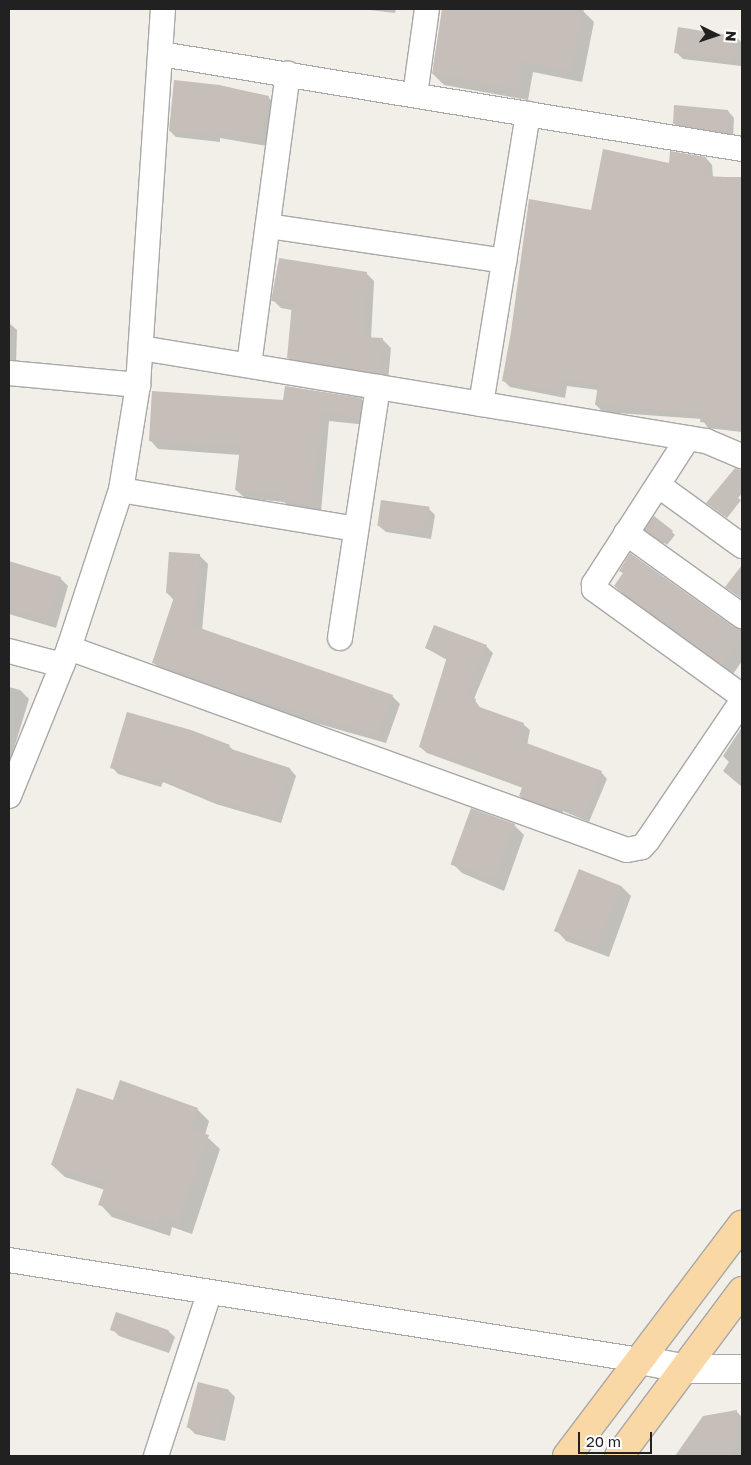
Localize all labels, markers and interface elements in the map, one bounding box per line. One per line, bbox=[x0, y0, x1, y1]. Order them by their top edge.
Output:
north arrow bbox=[691, 10, 741, 60]
text: N bbox=[723, 30, 740, 42]
scale bar bbox=[581, 1422, 655, 1454]
text: 20 m bbox=[586, 1432, 621, 1450]

